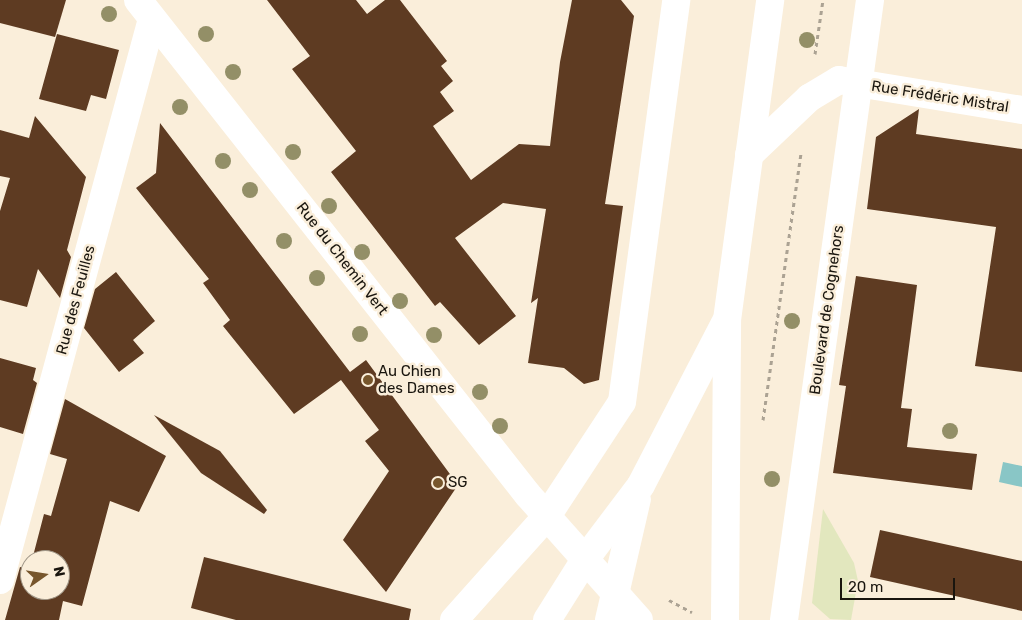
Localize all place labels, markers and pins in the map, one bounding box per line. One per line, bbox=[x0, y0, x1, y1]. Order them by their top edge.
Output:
place label: Au Chien des Dames bbox=[378, 362, 455, 397]
marker: Au Chien des Dames bbox=[362, 374, 374, 386]
place label: SG bbox=[448, 474, 468, 492]
marker: SG bbox=[432, 477, 444, 489]

